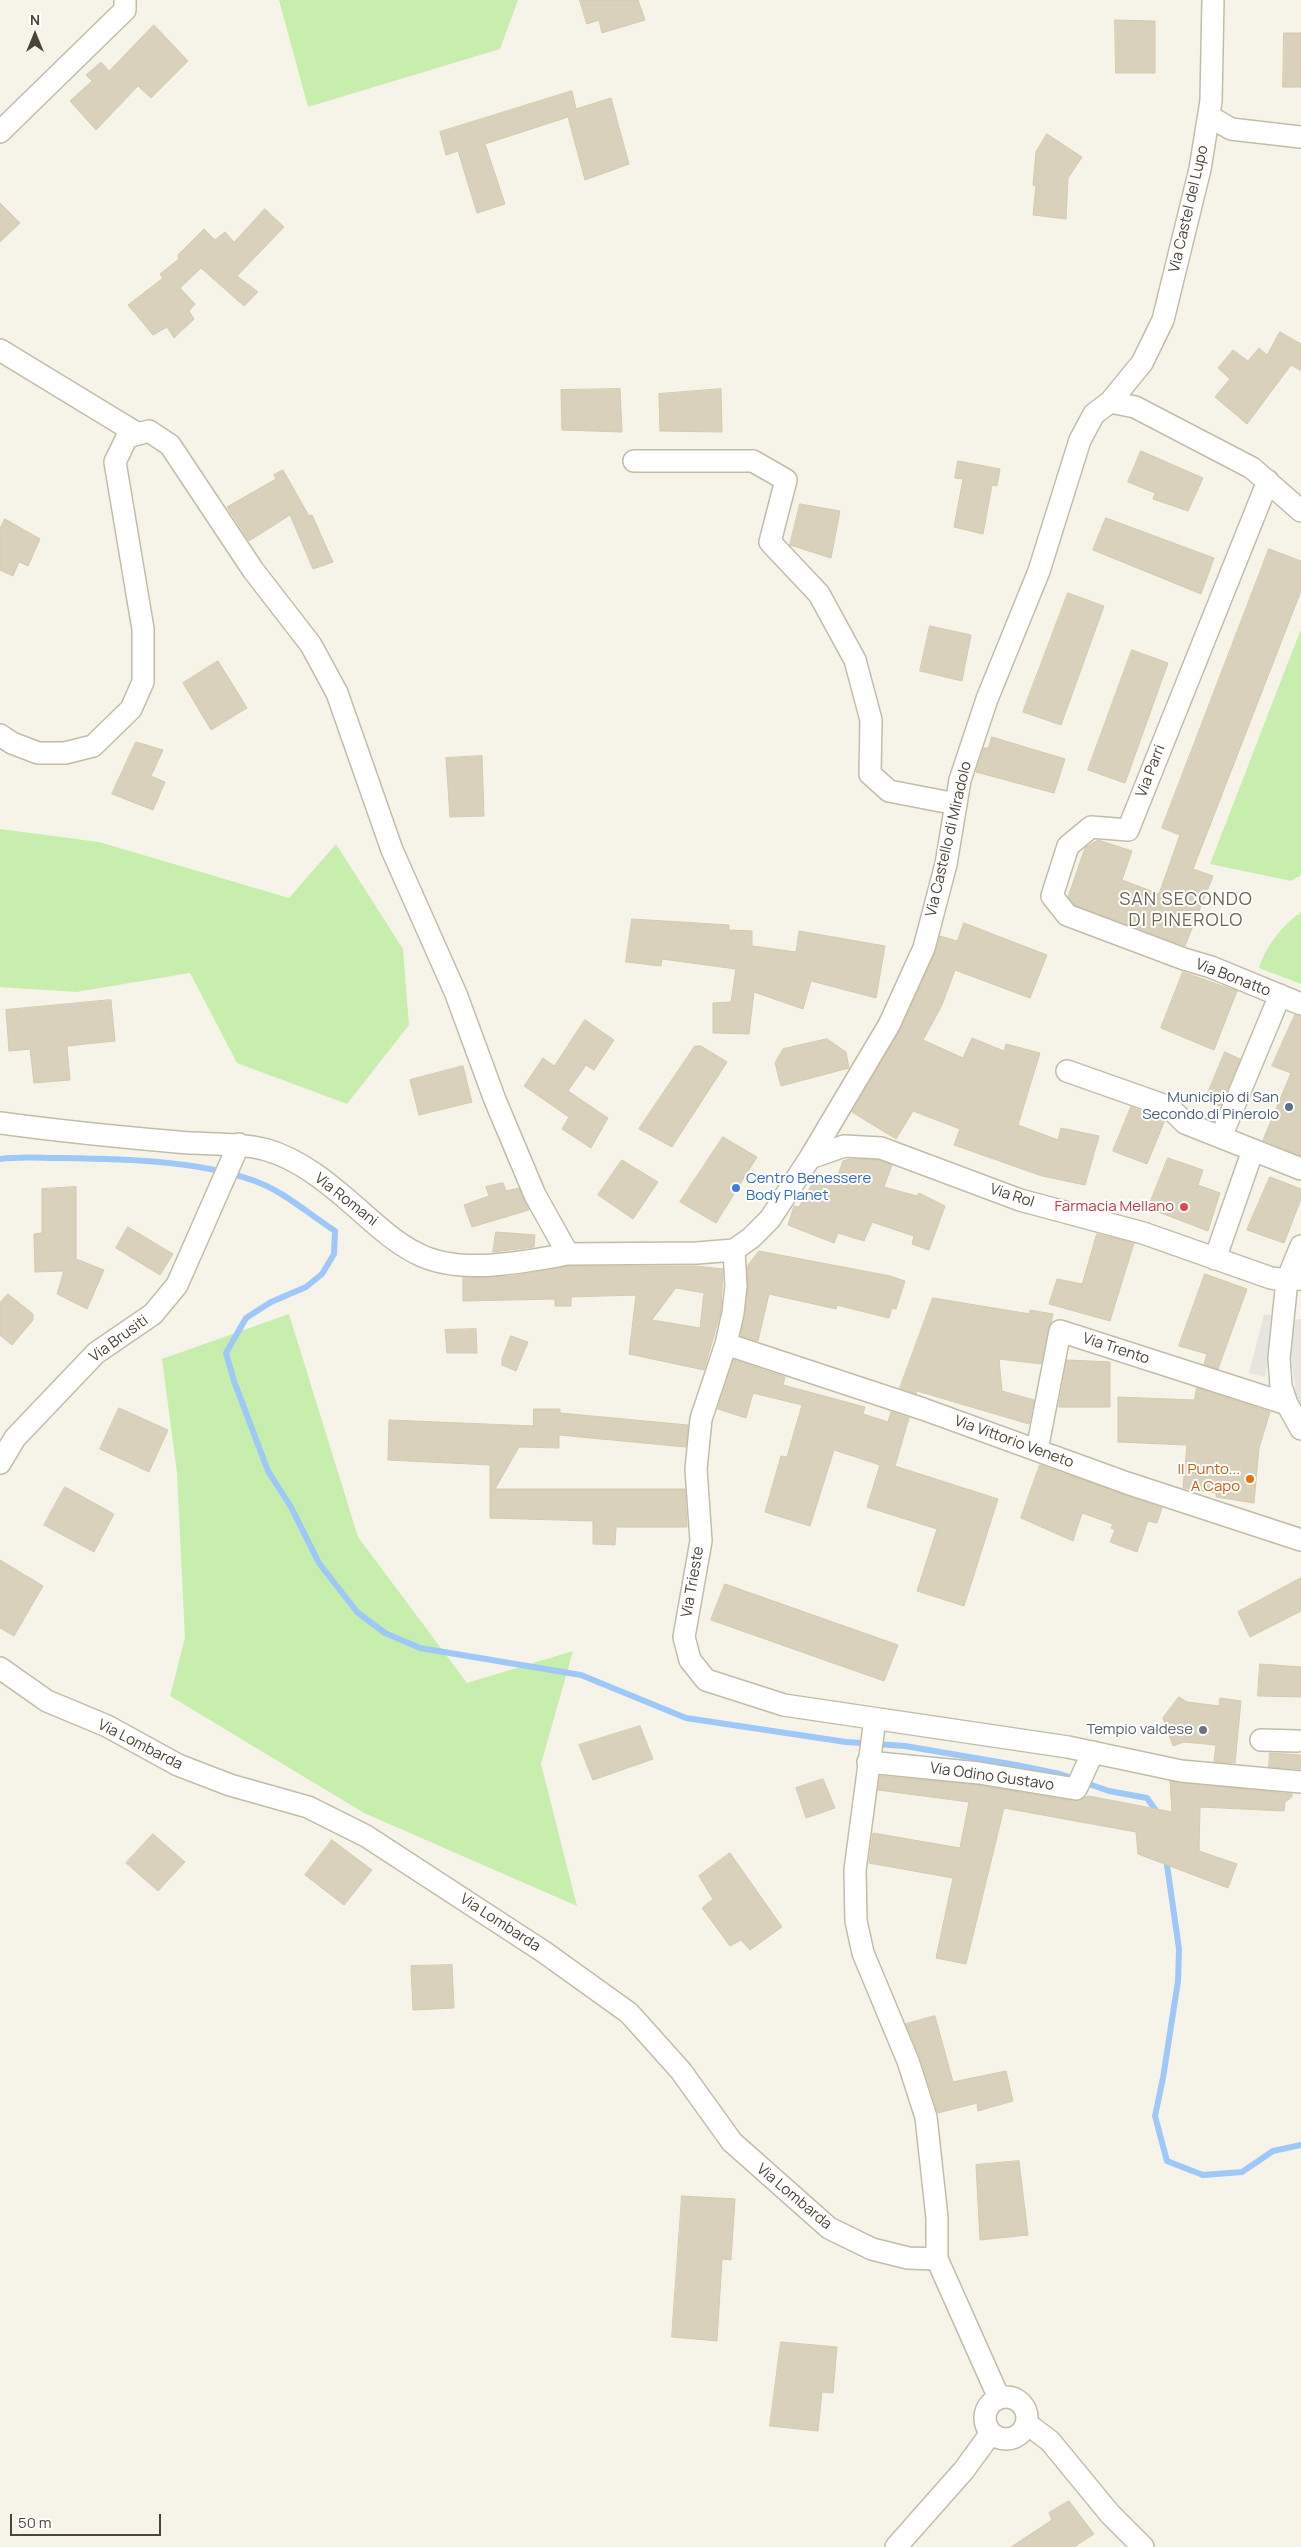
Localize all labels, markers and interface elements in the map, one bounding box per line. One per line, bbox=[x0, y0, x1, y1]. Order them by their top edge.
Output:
north arrow bbox=[10, 10, 60, 60]
text: N bbox=[30, 10, 40, 29]
street label: Via Castel del Lupo bbox=[1166, 144, 1212, 274]
street label: Via Parri bbox=[1133, 742, 1169, 800]
street label: Via Castello di Miradolo bbox=[922, 760, 976, 918]
district label: SAN SECONDO DI PINEROLO bbox=[1118, 889, 1254, 932]
street label: Via Bonatto bbox=[1193, 955, 1273, 1001]
place label: Municipio di San Secondo di Pinerolo bbox=[1142, 1089, 1279, 1124]
marker: Municipio di San Secondo di Pinerolo bbox=[1283, 1101, 1295, 1113]
street label: Via Romani bbox=[311, 1170, 381, 1230]
place label: Centro Benessere Body Planet bbox=[746, 1170, 871, 1205]
street label: Via Rol bbox=[988, 1180, 1036, 1212]
marker: Centro Benessere Body Planet bbox=[730, 1182, 742, 1194]
place label: Farmacia Mellano bbox=[1055, 1198, 1174, 1216]
marker: Farmacia Mellano bbox=[1178, 1201, 1190, 1213]
street label: Via Brusiti bbox=[86, 1312, 152, 1366]
street label: Via Trento bbox=[1080, 1330, 1152, 1368]
street label: Via Vittorio Veneto bbox=[952, 1412, 1076, 1472]
place label: Il Punto... A Capo bbox=[1177, 1461, 1240, 1496]
marker: Il Punto... A Capo bbox=[1244, 1473, 1256, 1485]
street label: Via Trieste bbox=[678, 1545, 708, 1619]
street label: Via Lombarda bbox=[95, 1716, 185, 1774]
place label: Tempio valdese bbox=[1086, 1721, 1193, 1739]
marker: Tempio valdese bbox=[1197, 1724, 1209, 1736]
street label: Via Odino Gustavo bbox=[929, 1759, 1055, 1795]
street label: Via Lombarda bbox=[456, 1890, 544, 1956]
street label: Via Lombarda bbox=[753, 2160, 835, 2234]
scale bar bbox=[12, 2504, 164, 2536]
text: 50 m bbox=[18, 2512, 52, 2533]

